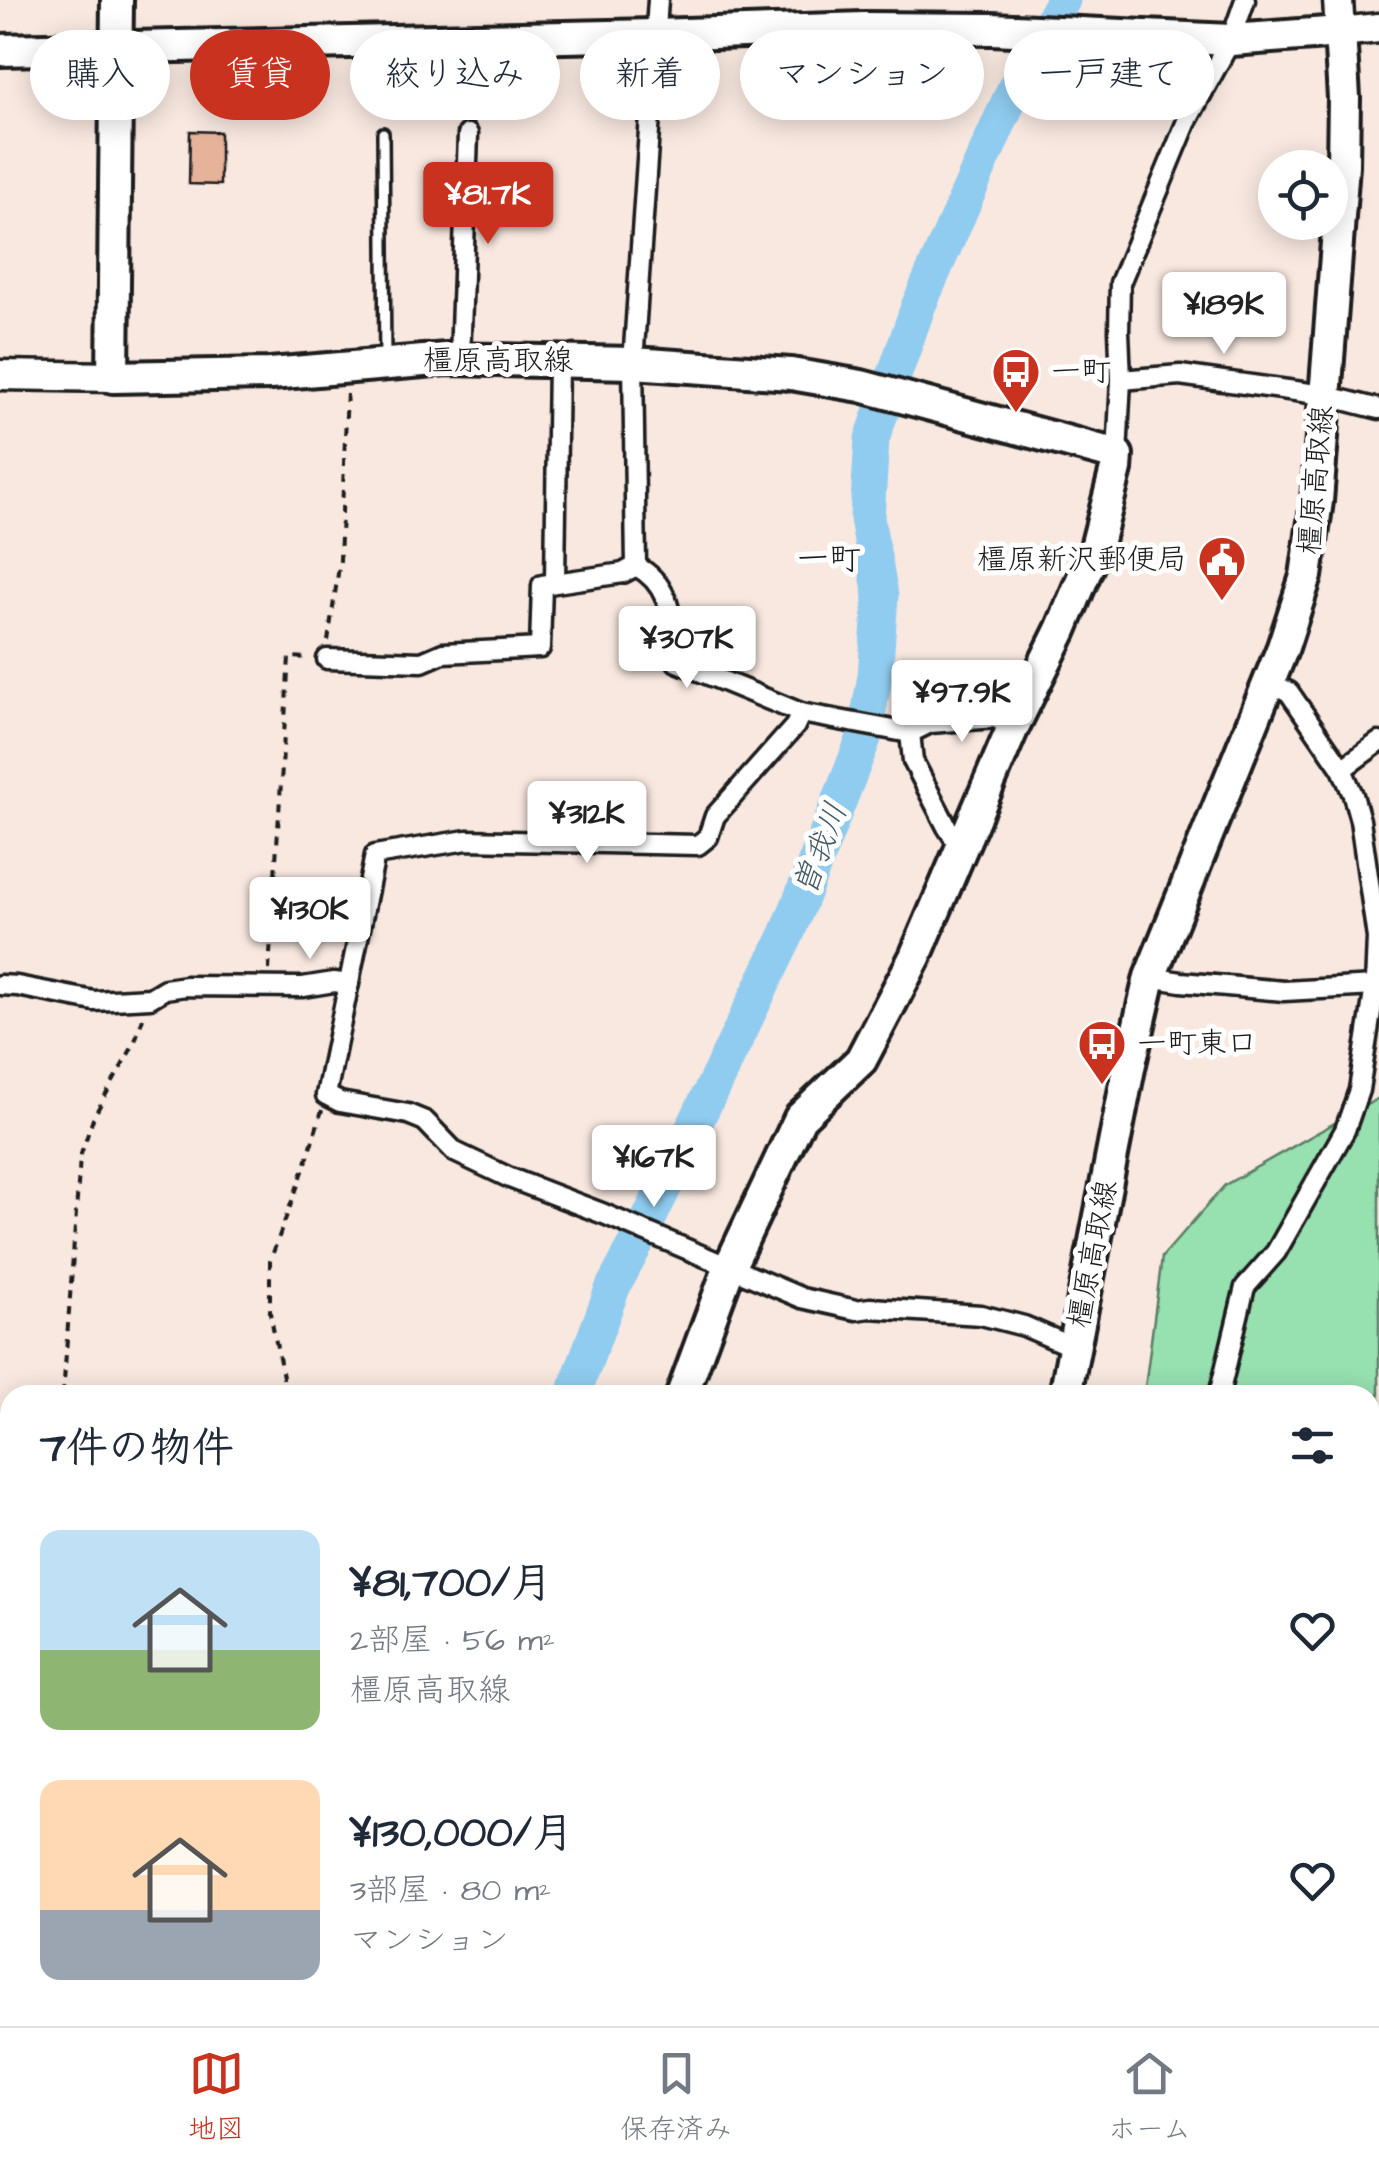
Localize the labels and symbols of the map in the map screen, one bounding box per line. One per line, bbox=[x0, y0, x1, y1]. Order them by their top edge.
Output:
pin: ¥81.7K bbox=[407, 162, 569, 247]
pin: ¥189K bbox=[1154, 272, 1294, 357]
street label: 橿原高取線 bbox=[423, 340, 573, 382]
bus stop icon: 一町 bbox=[990, 346, 1042, 414]
place label: 一町 bbox=[1051, 351, 1111, 393]
street label: 橿原高取線 bbox=[1289, 403, 1343, 557]
public building icon: 橿原新沢郵便局 bbox=[1196, 534, 1248, 602]
district label: 一町 bbox=[797, 537, 861, 582]
place label: 橿原新沢郵便局 bbox=[977, 539, 1187, 581]
pin: ¥307K bbox=[617, 606, 757, 691]
pin: ¥97.9K bbox=[881, 660, 1043, 745]
pin: ¥312K bbox=[517, 781, 657, 866]
water label: 曽我川 bbox=[783, 796, 859, 902]
pin: ¥130K bbox=[240, 877, 380, 962]
bus stop icon: 一町東口 bbox=[1076, 1018, 1128, 1086]
place label: 一町東口 bbox=[1137, 1023, 1257, 1065]
pin: ¥167K bbox=[584, 1125, 724, 1210]
street label: 橿原高取線 bbox=[1058, 1176, 1128, 1332]

